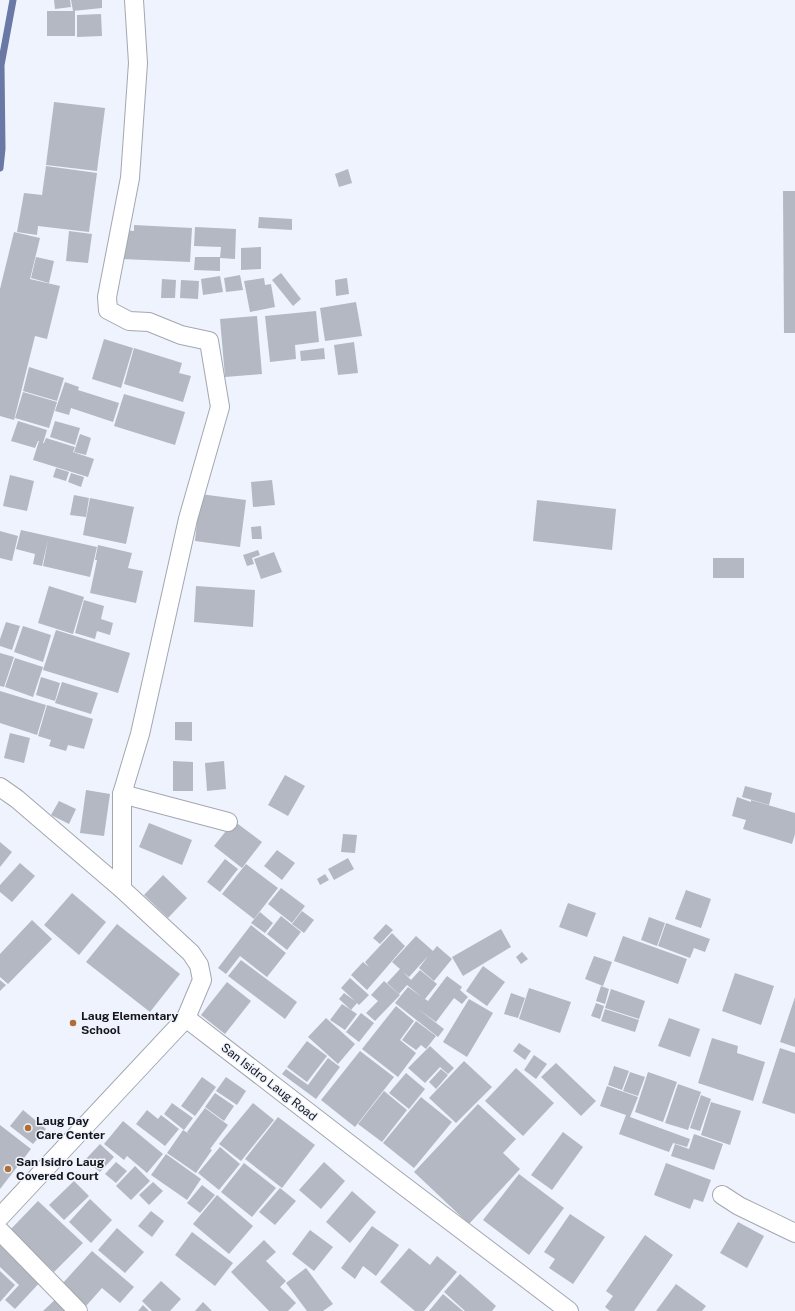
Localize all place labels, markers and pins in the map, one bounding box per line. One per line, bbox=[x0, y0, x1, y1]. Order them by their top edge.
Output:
place label: Laug Elementary School bbox=[81, 1009, 178, 1037]
marker: Laug Elementary School bbox=[68, 1018, 78, 1028]
place label: Laug Day Care Center bbox=[36, 1114, 105, 1142]
marker: Laug Day Care Center bbox=[23, 1123, 33, 1133]
place label: San Isidro Laug Covered Court bbox=[16, 1155, 105, 1183]
marker: San Isidro Laug Covered Court bbox=[3, 1164, 13, 1174]

